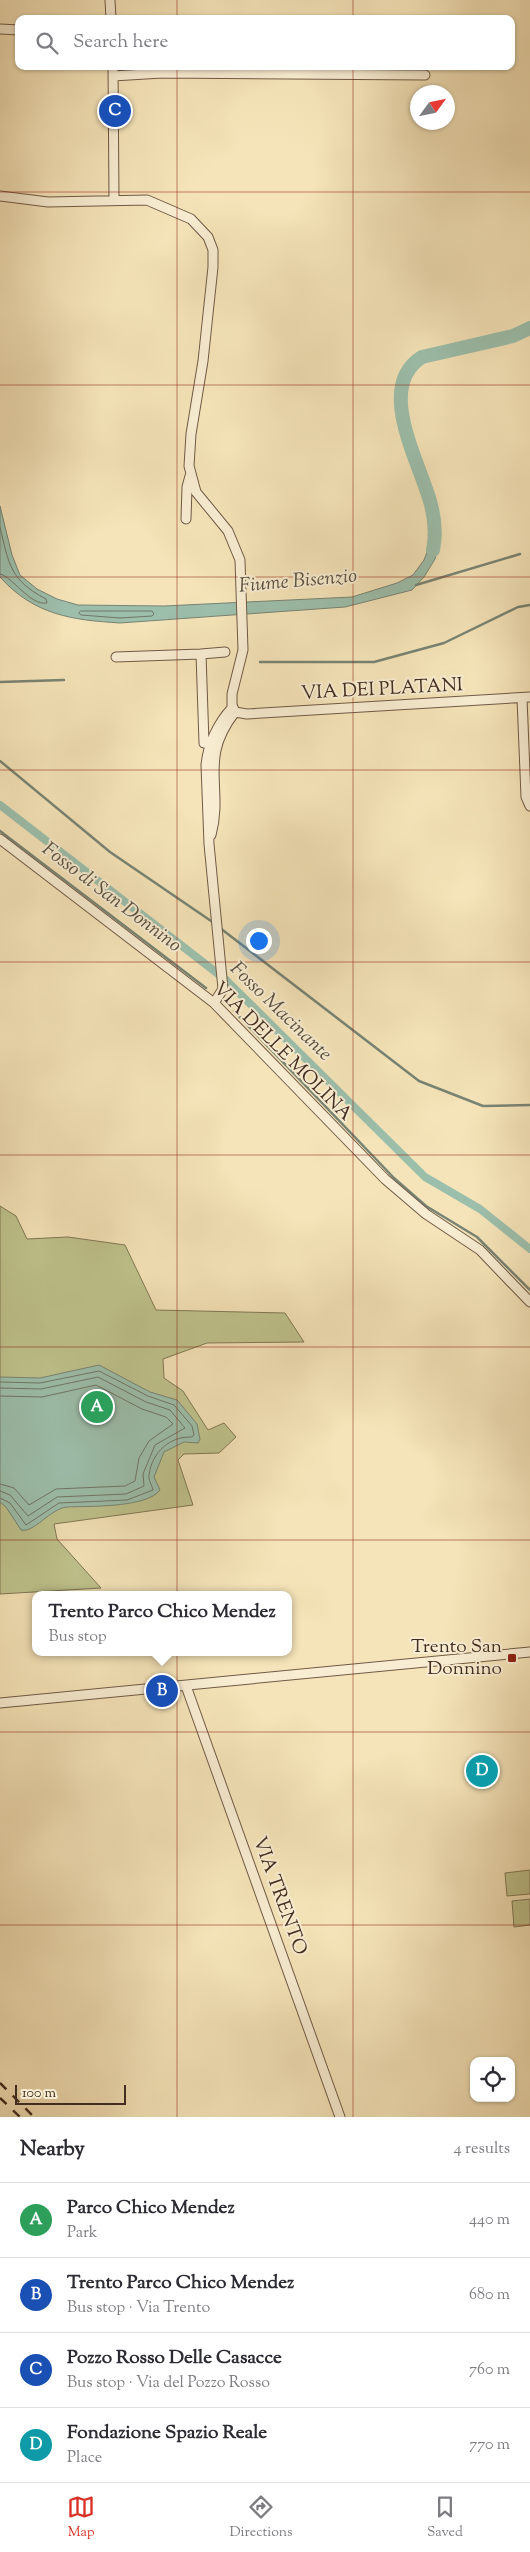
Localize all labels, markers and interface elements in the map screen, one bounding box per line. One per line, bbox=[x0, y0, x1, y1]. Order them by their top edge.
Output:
search box bbox=[15, 15, 515, 70]
icon: search bbox=[33, 29, 61, 57]
text: Search here bbox=[73, 29, 168, 56]
north arrow bbox=[410, 85, 455, 130]
pin: C bbox=[99, 92, 131, 130]
water label: Fiume Bisenzio bbox=[238, 562, 358, 602]
street label: VIA DEI PLATANI bbox=[300, 672, 464, 708]
water label: Fosso di San Donnino bbox=[35, 836, 187, 960]
your location bbox=[246, 928, 272, 954]
water label: Fosso Macinante bbox=[222, 955, 338, 1069]
street label: VIA DELLE MOLINA bbox=[206, 976, 358, 1128]
pin: A bbox=[81, 1388, 113, 1426]
popup bbox=[32, 1591, 292, 1656]
text: Trento Parco Chico Mendez bbox=[48, 1599, 276, 1626]
text: Bus stop bbox=[48, 1626, 107, 1649]
place label: Trento San Donnino bbox=[411, 1634, 502, 1683]
marker: Trento San Donnino bbox=[506, 1652, 518, 1664]
pin: B bbox=[146, 1672, 178, 1710]
pin: D bbox=[466, 1752, 498, 1790]
street label: VIA TRENTO bbox=[245, 1833, 313, 1959]
map controls bbox=[470, 2057, 515, 2102]
button: locate bbox=[470, 2057, 515, 2102]
scale bar bbox=[15, 2082, 126, 2105]
text: 100 m bbox=[22, 2084, 56, 2104]
text: Nearby bbox=[20, 2135, 85, 2165]
text: 4 results bbox=[454, 2138, 510, 2161]
text: Parco Chico Mendez bbox=[67, 2195, 235, 2222]
text: A bbox=[30, 2209, 43, 2232]
text: 440 m bbox=[469, 2209, 510, 2232]
text: Park bbox=[67, 2222, 98, 2245]
text: Trento Parco Chico Mendez bbox=[67, 2270, 294, 2297]
text: B bbox=[31, 2284, 41, 2307]
text: 680 m bbox=[469, 2284, 510, 2307]
text: Bus stop · Via Trento bbox=[67, 2297, 210, 2320]
text: Pozzo Rosso Delle Casacce bbox=[67, 2345, 282, 2372]
text: C bbox=[30, 2359, 42, 2382]
text: 760 m bbox=[469, 2359, 510, 2382]
text: Bus stop · Via del Pozzo Rosso bbox=[67, 2372, 270, 2395]
text: Fondazione Spazio Reale bbox=[67, 2420, 267, 2447]
text: D bbox=[30, 2434, 42, 2457]
text: 770 m bbox=[469, 2434, 510, 2457]
text: Place bbox=[67, 2447, 102, 2470]
tab: Map bbox=[67, 2493, 95, 2543]
tab: Directions bbox=[229, 2493, 293, 2543]
tab: Saved bbox=[427, 2493, 463, 2543]

